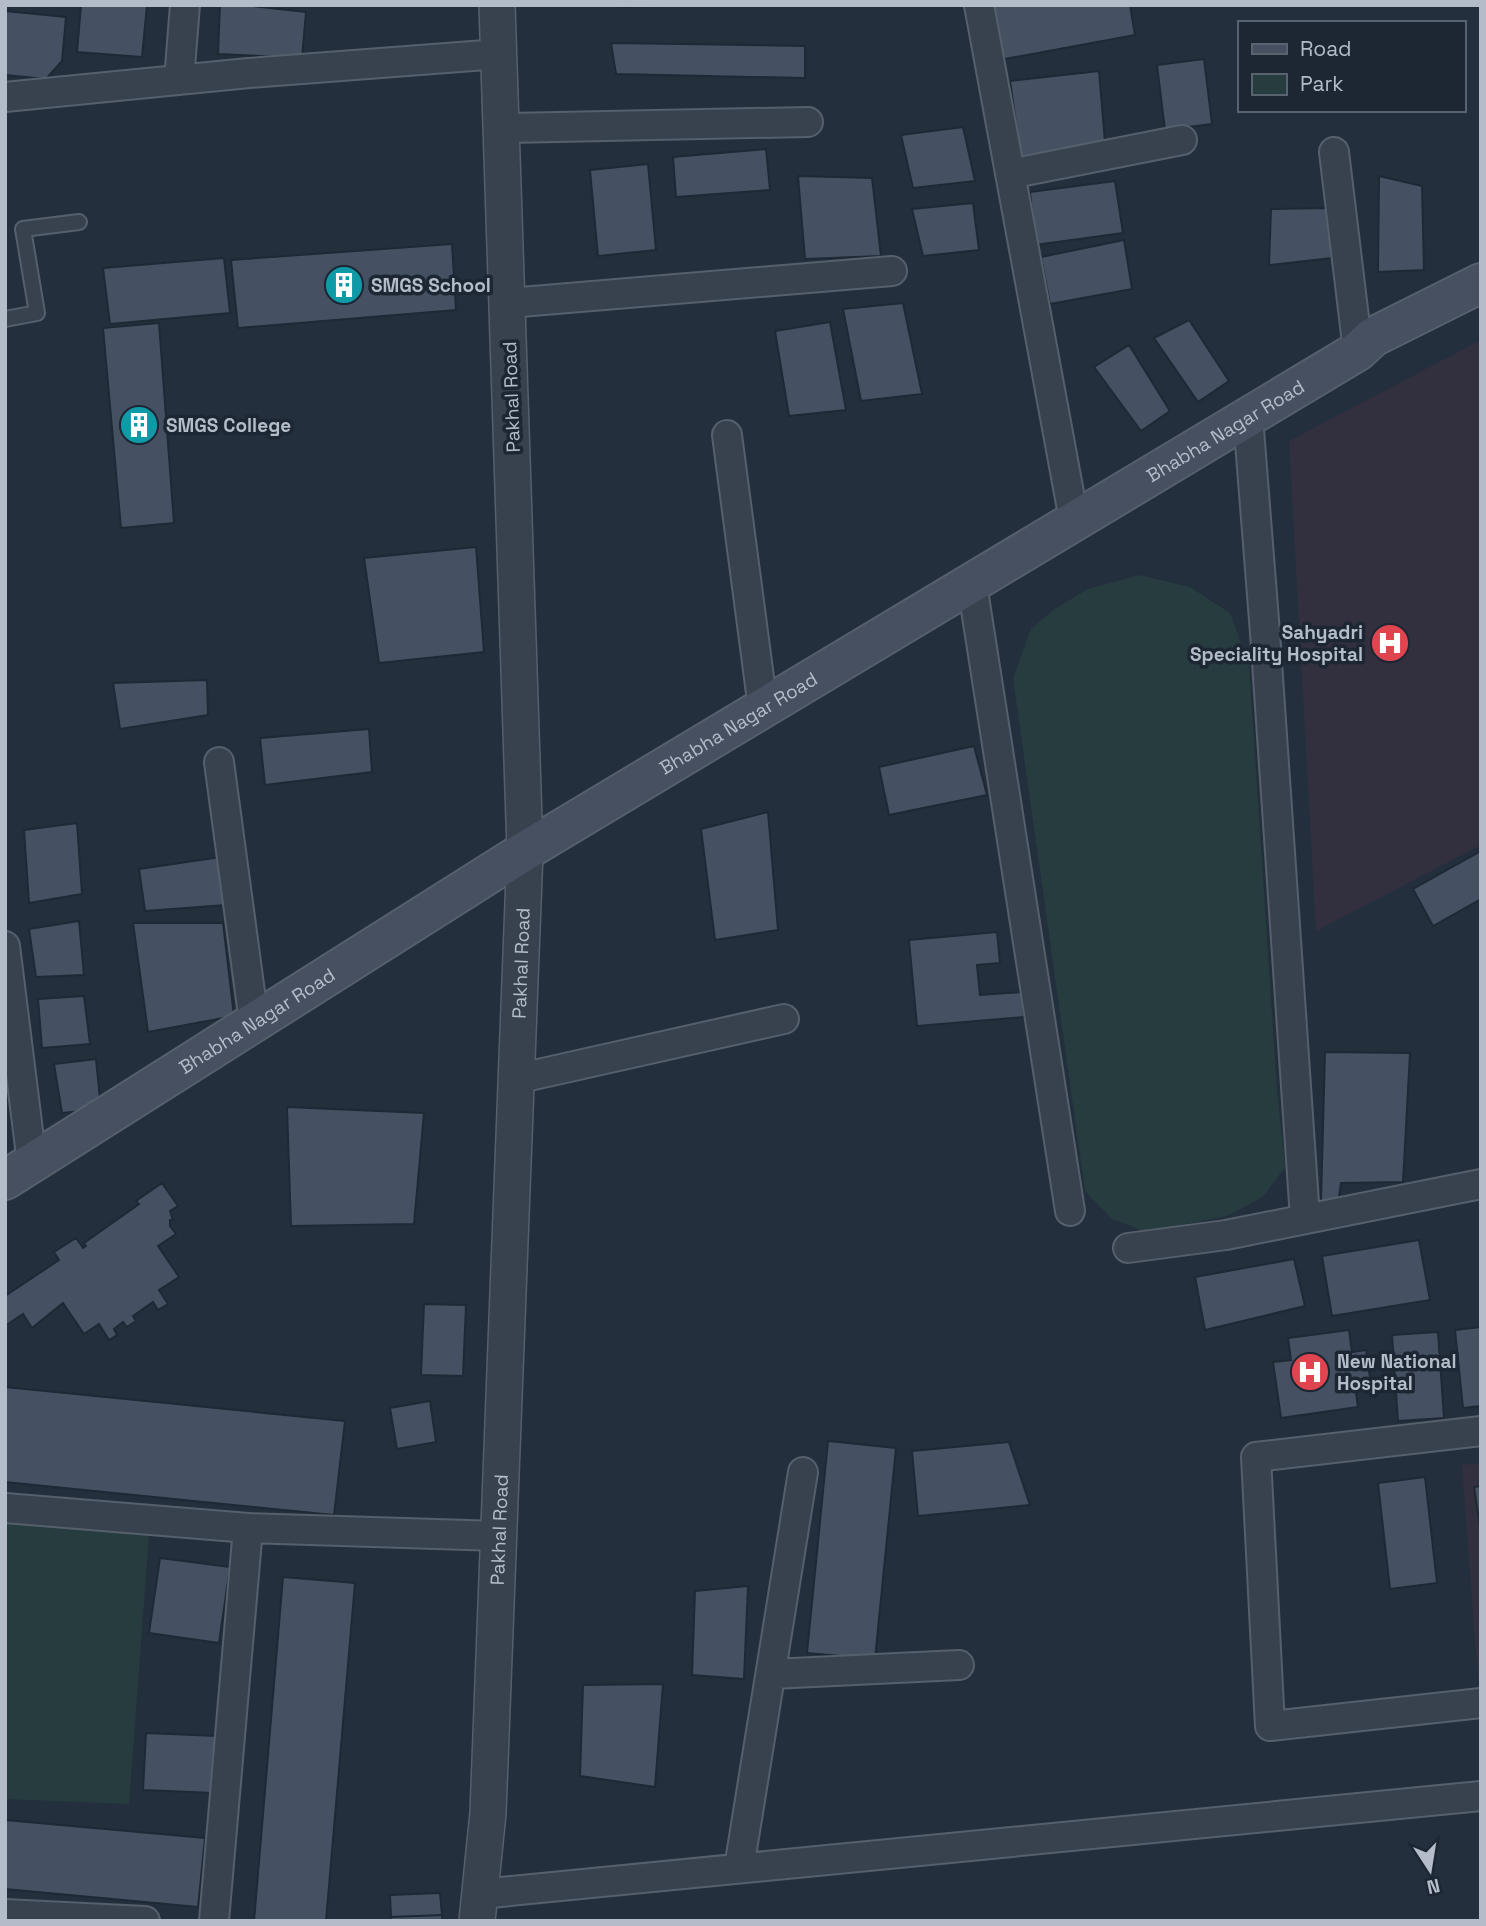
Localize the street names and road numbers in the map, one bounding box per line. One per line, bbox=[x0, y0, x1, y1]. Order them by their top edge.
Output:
street label: Pakhal Road bbox=[497, 341, 526, 453]
street label: Bhabha Nagar Road bbox=[1142, 374, 1309, 488]
street label: Bhabha Nagar Road bbox=[655, 666, 822, 781]
street label: Pakhal Road bbox=[507, 907, 536, 1019]
street label: Bhabha Nagar Road bbox=[174, 962, 340, 1080]
street label: Pakhal Road bbox=[485, 1474, 514, 1586]

